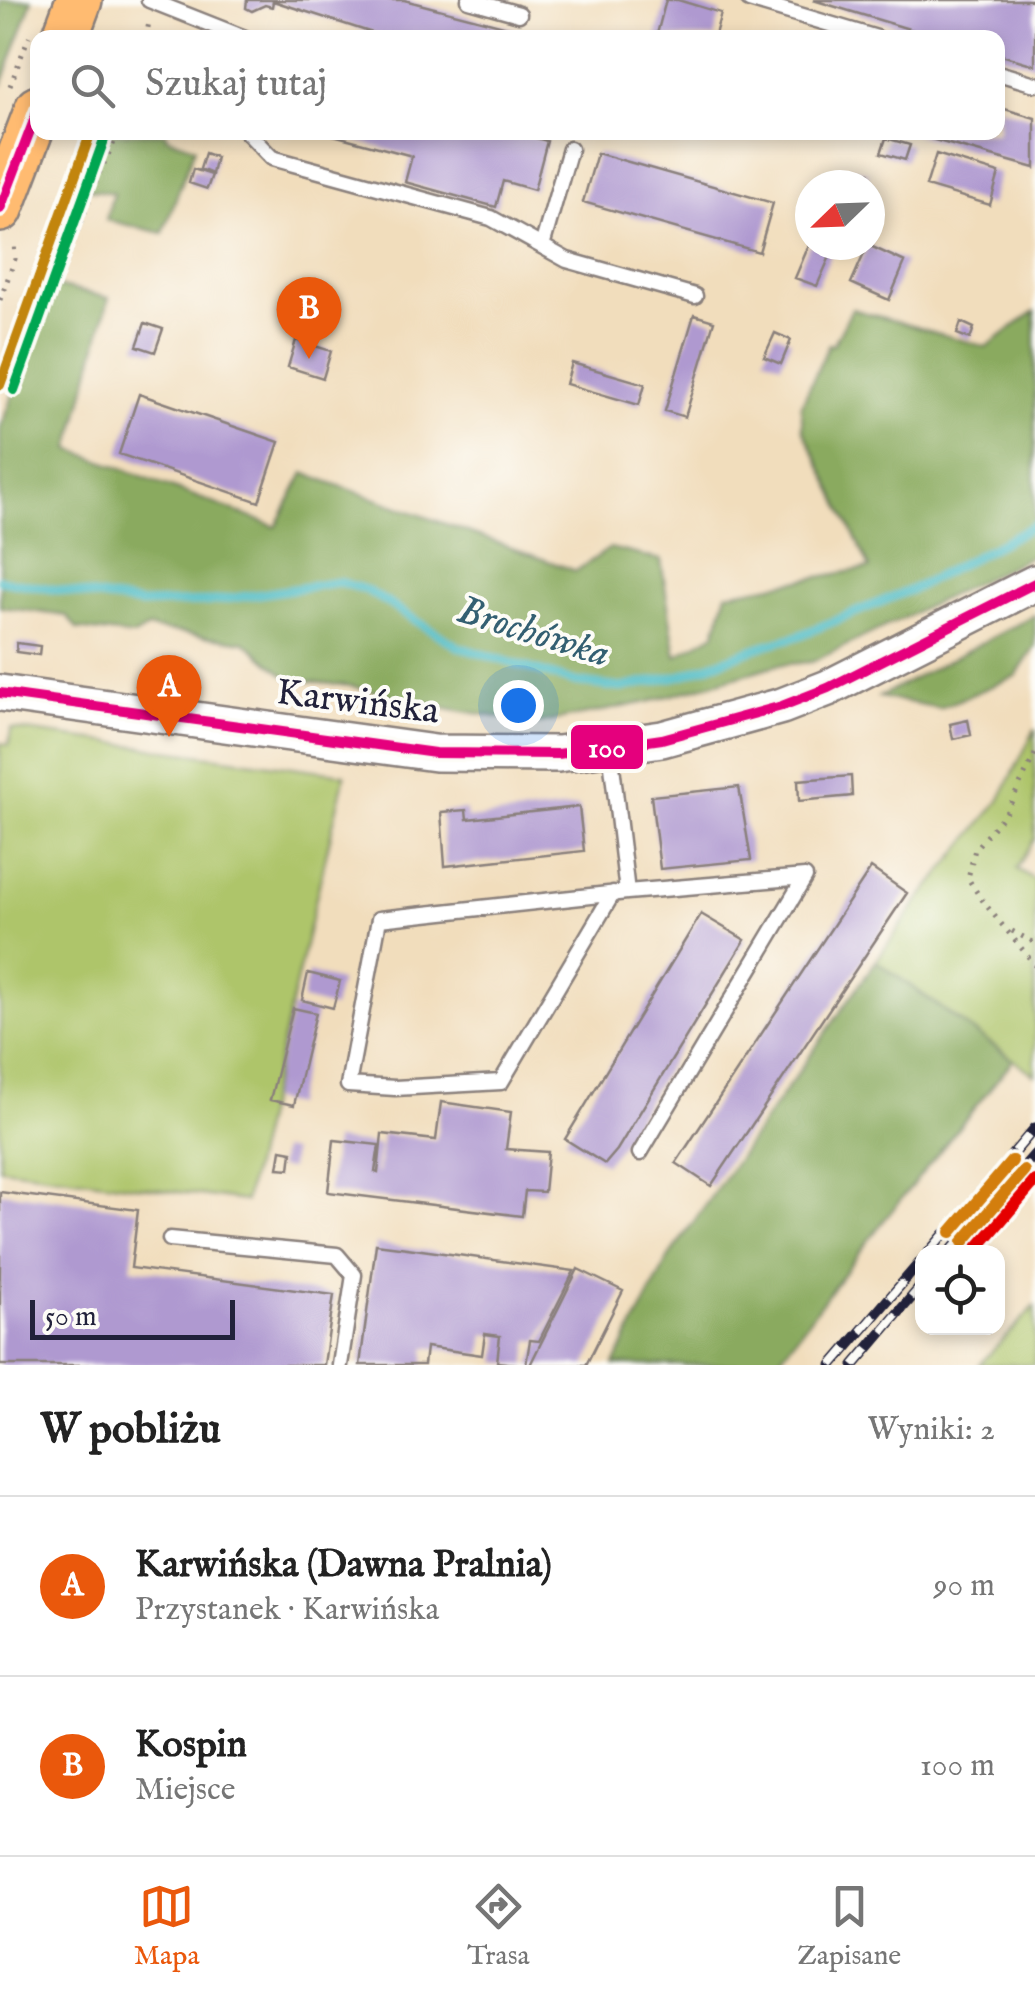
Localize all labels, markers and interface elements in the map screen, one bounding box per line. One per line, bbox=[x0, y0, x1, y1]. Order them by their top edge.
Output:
search box bbox=[30, 30, 1005, 140]
icon: search bbox=[65, 58, 120, 113]
text: Szukaj tutaj bbox=[145, 61, 327, 109]
north arrow bbox=[795, 170, 885, 260]
pin: B bbox=[276, 276, 342, 359]
water label: Brochówka bbox=[450, 586, 615, 681]
pin: A bbox=[136, 654, 202, 737]
street label: Karwińska bbox=[274, 669, 442, 737]
your location bbox=[493, 680, 544, 731]
line badge: 100 bbox=[569, 723, 645, 771]
text: 100 bbox=[588, 732, 626, 767]
map controls bbox=[915, 1245, 1005, 1335]
button: locate bbox=[915, 1245, 1005, 1335]
scale bar bbox=[30, 1295, 235, 1340]
text: 50 m bbox=[45, 1300, 97, 1335]
text: W pobliżu bbox=[40, 1404, 221, 1457]
text: Wyniki: 2 bbox=[867, 1410, 995, 1451]
text: Karwińska (Dawna Pralnia) bbox=[135, 1542, 552, 1590]
text: A bbox=[62, 1566, 83, 1607]
text: 90 m bbox=[934, 1566, 995, 1607]
text: Przystanek · Karwińska bbox=[135, 1590, 439, 1631]
text: Kospin bbox=[135, 1722, 247, 1770]
text: B bbox=[62, 1746, 83, 1787]
text: 100 m bbox=[920, 1746, 995, 1787]
text: Miejsce bbox=[135, 1770, 235, 1811]
tab: Mapa bbox=[134, 1879, 200, 1974]
tab: Trasa bbox=[467, 1879, 530, 1974]
tab: Zapisane bbox=[797, 1879, 901, 1974]

